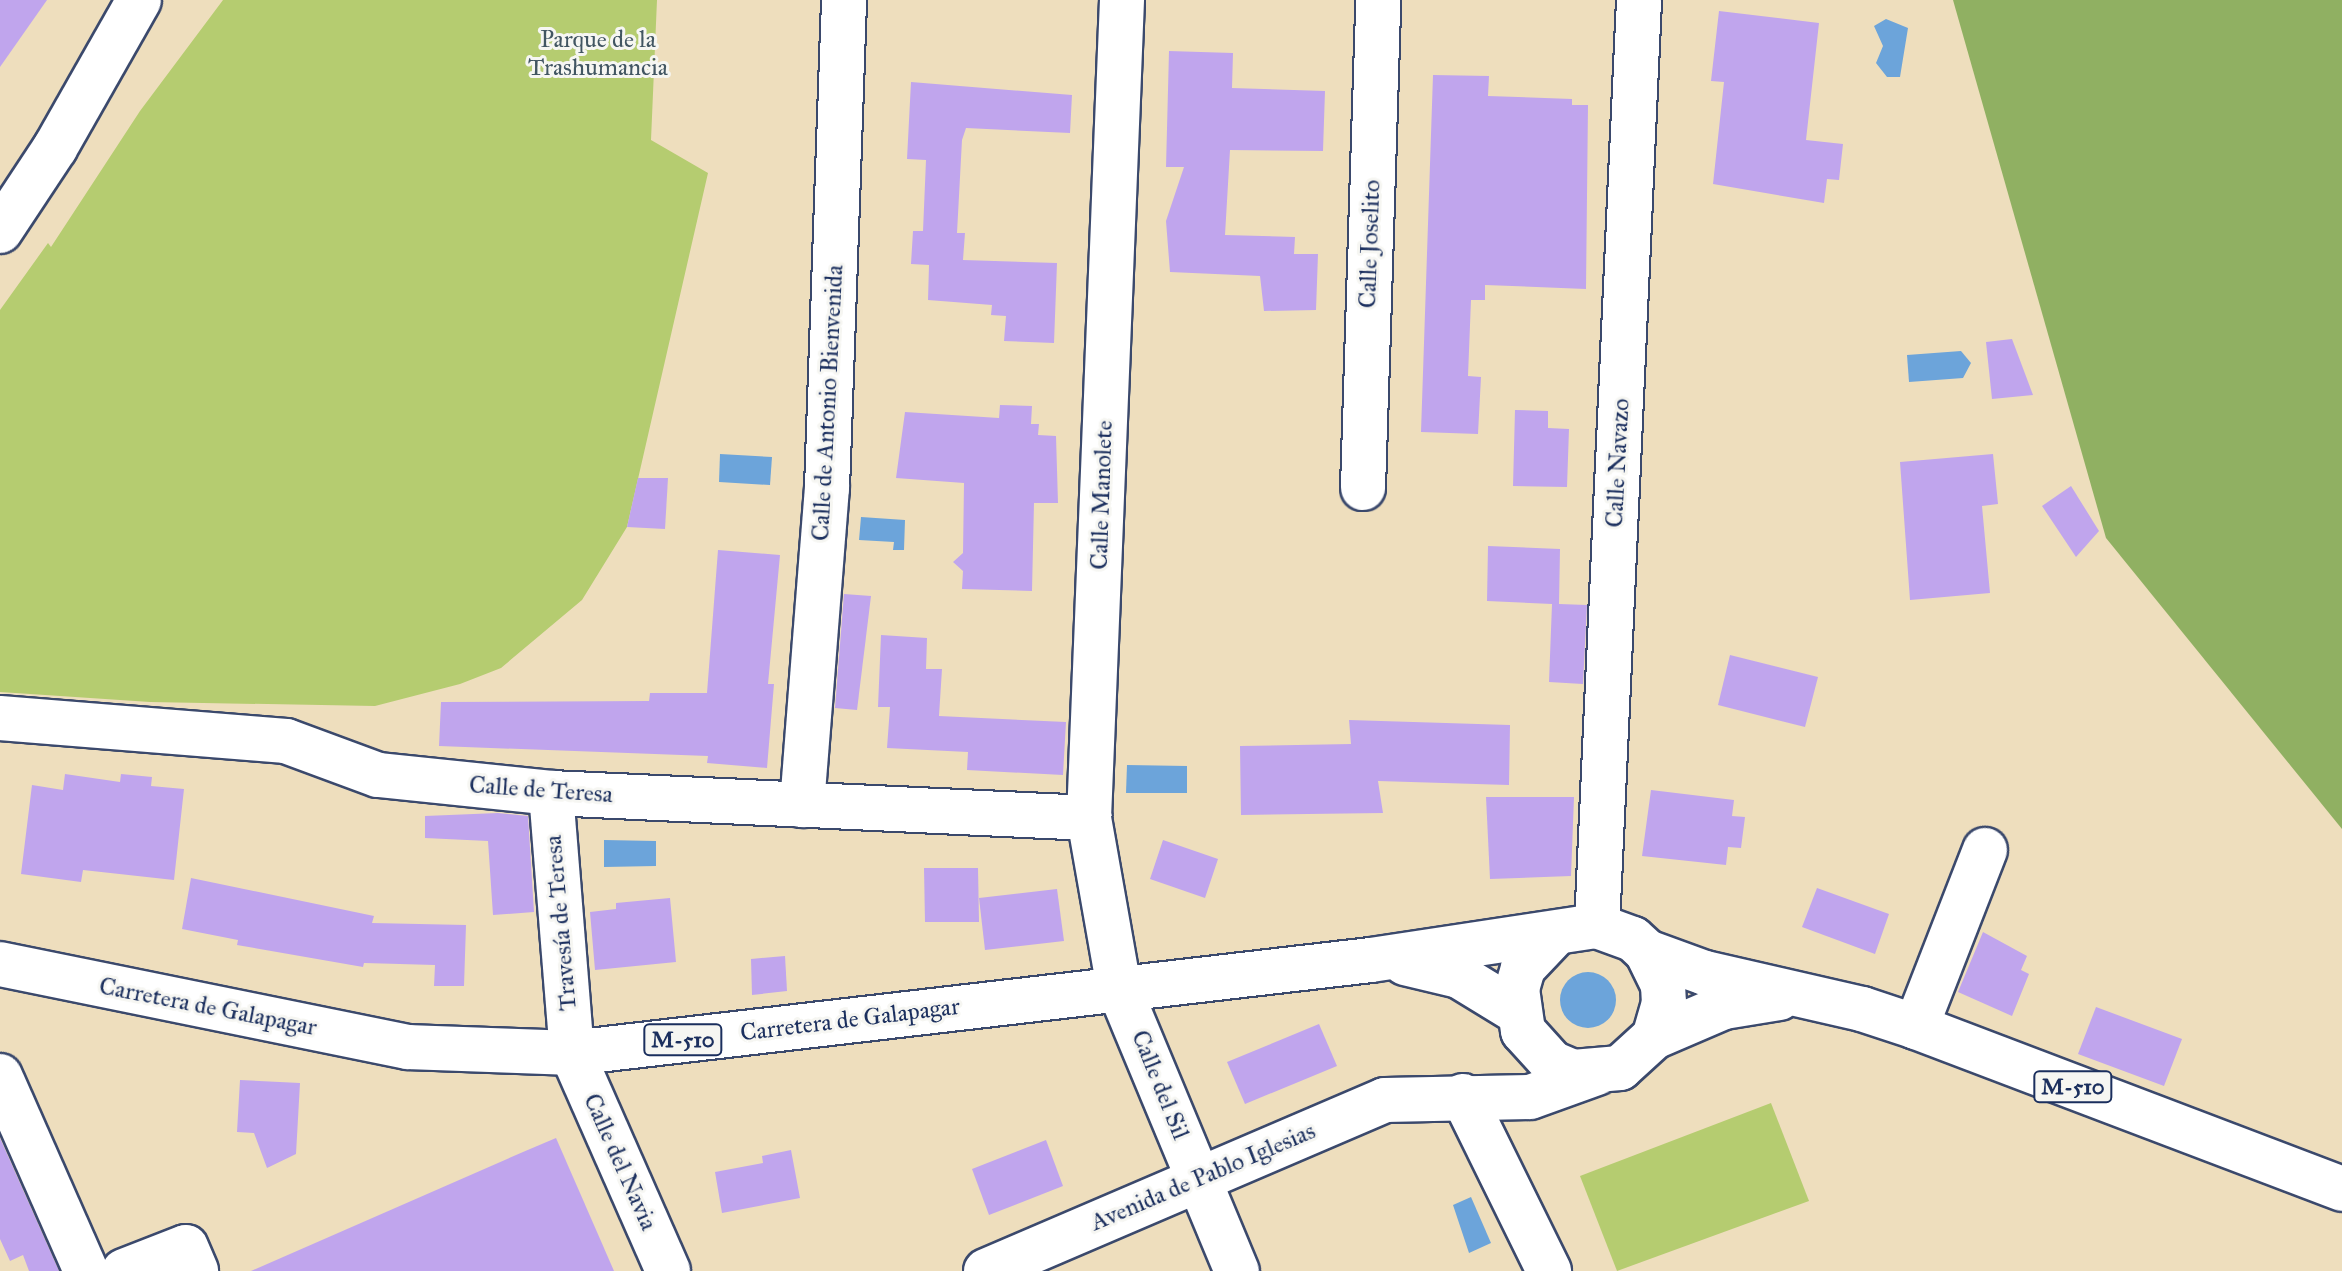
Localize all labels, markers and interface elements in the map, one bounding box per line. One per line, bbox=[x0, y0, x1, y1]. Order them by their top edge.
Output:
park label: Parque de la Trashumancia bbox=[528, 26, 668, 82]
street label: Calle Joselito bbox=[1353, 179, 1387, 309]
street label: Calle de Antonio Bienvenida bbox=[806, 264, 850, 542]
street label: Calle Navazo bbox=[1600, 398, 1636, 528]
street label: Calle Manolete bbox=[1085, 420, 1119, 570]
street label: Calle de Teresa bbox=[468, 771, 614, 809]
street label: Travesía de Teresa bbox=[539, 834, 583, 1012]
street label: Carretera de Galapagar bbox=[97, 972, 319, 1042]
street label: Carretera de Galapagar bbox=[739, 992, 961, 1048]
road number: M-510 bbox=[643, 1022, 723, 1058]
street label: Calle del Sil bbox=[1125, 1026, 1195, 1144]
road number: M-510 bbox=[2033, 1069, 2113, 1105]
street label: Calle del Navia bbox=[577, 1089, 663, 1235]
street label: Avenida de Pablo Iglesias bbox=[1086, 1117, 1320, 1237]

